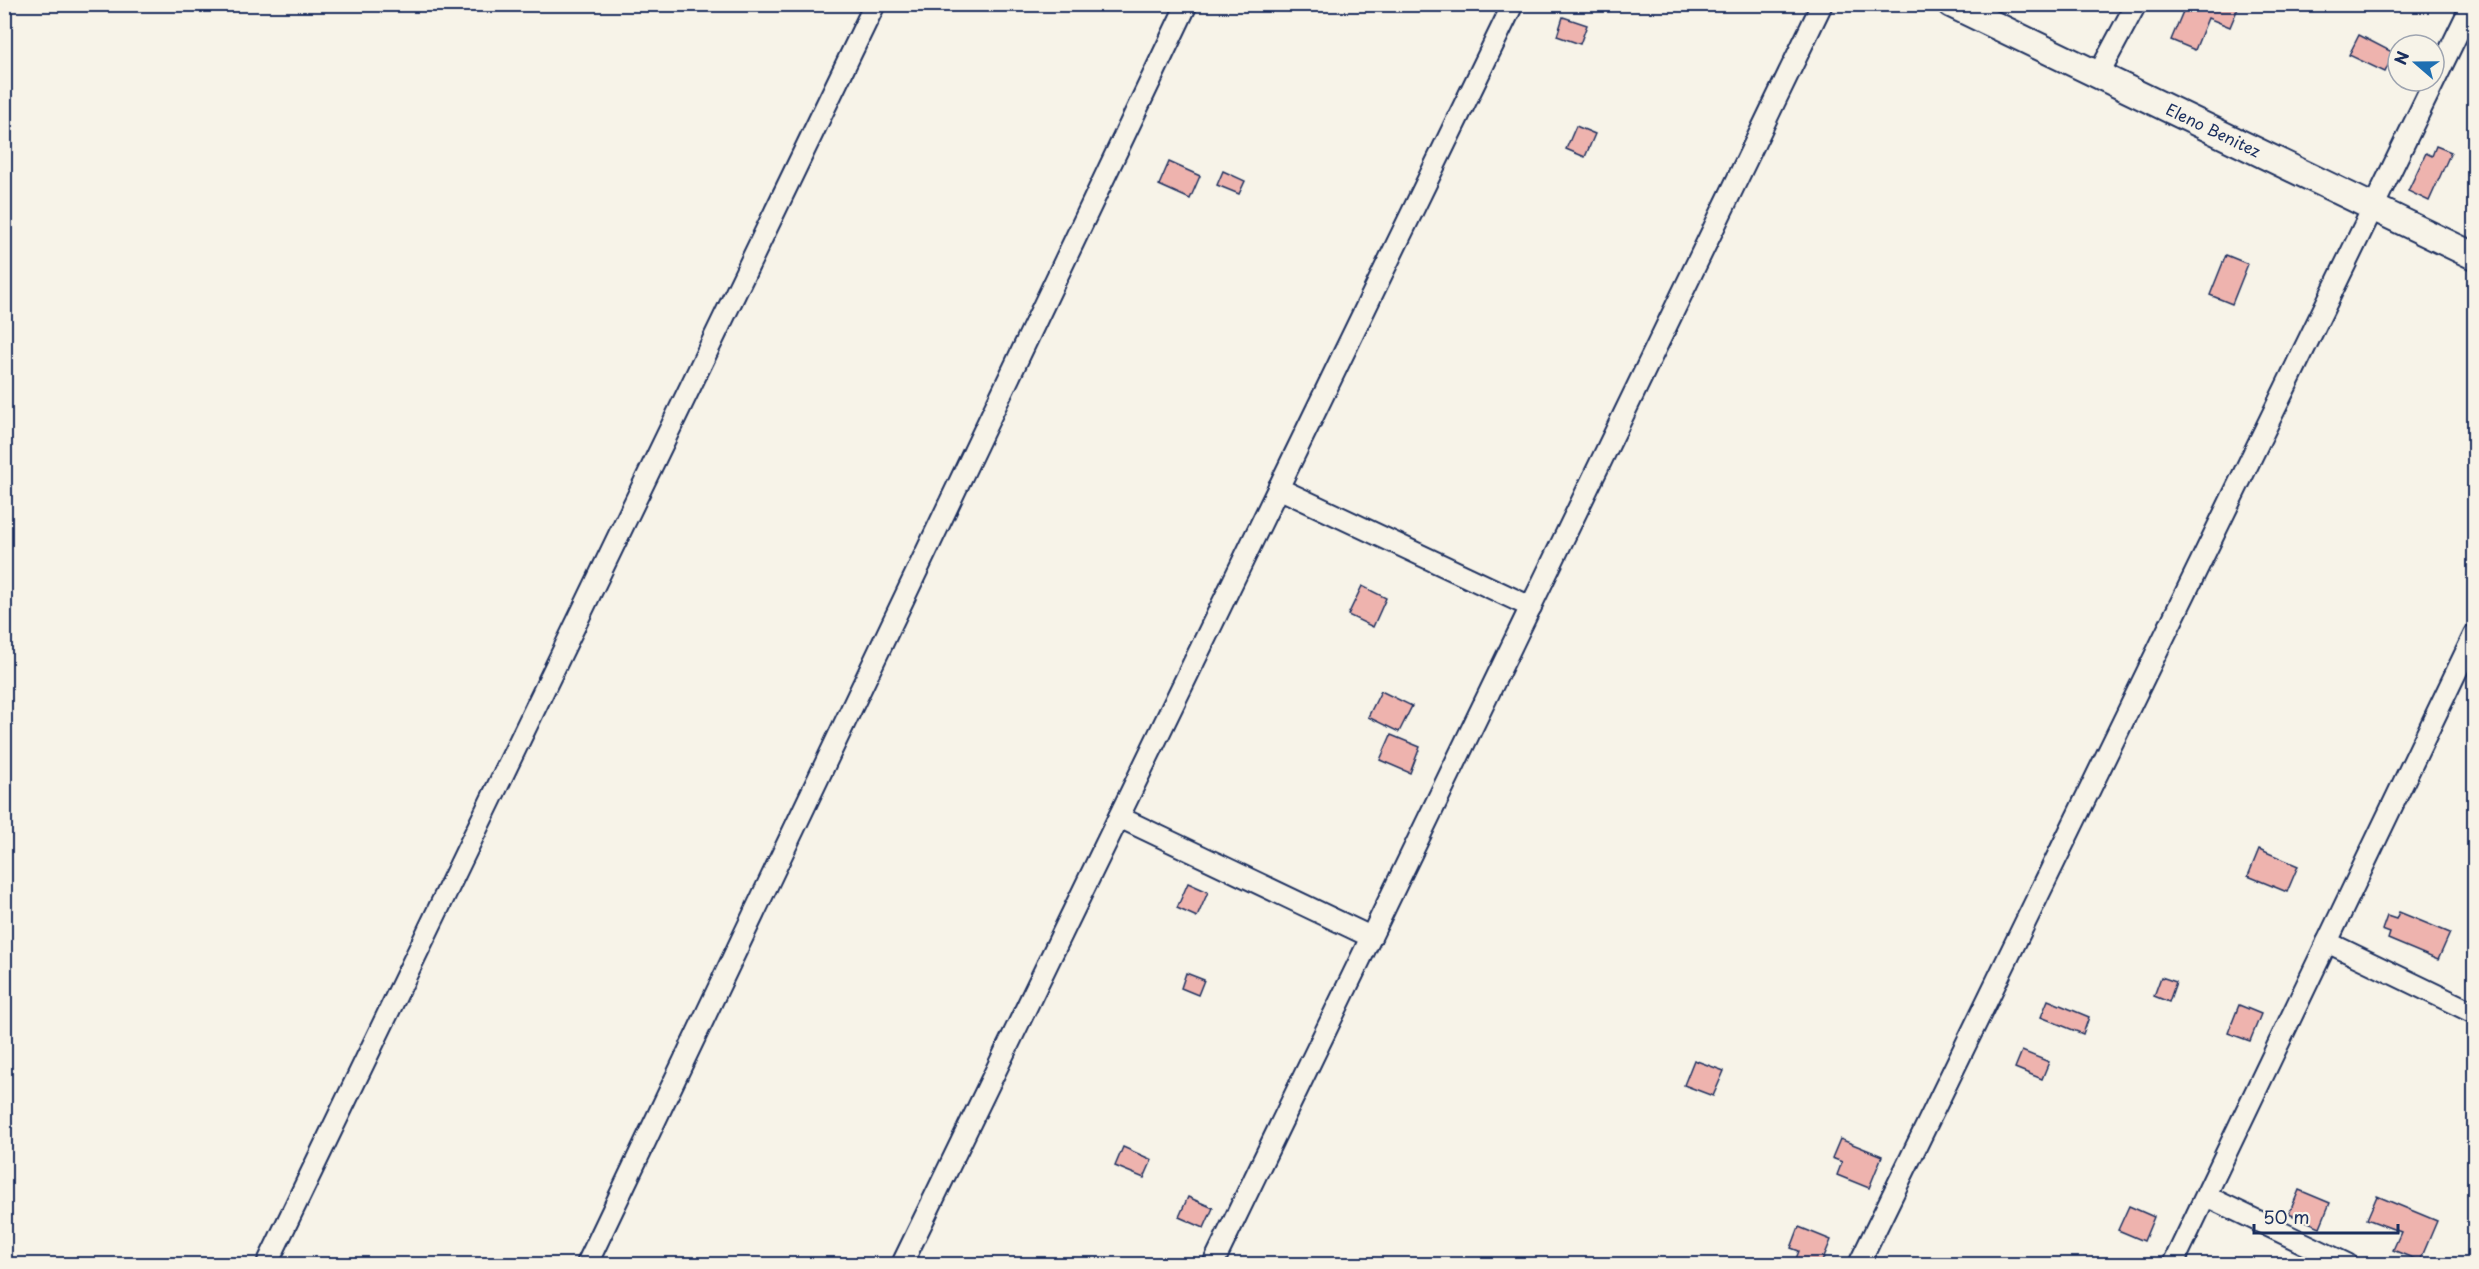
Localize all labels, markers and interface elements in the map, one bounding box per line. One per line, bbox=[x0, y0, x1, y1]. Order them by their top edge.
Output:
north arrow bbox=[2386, 33, 2446, 93]
text: N bbox=[2388, 47, 2414, 68]
street label: Eleno Benitez bbox=[2162, 96, 2265, 163]
scale bar bbox=[2254, 1197, 2398, 1235]
text: 50 m bbox=[2263, 1203, 2310, 1230]

